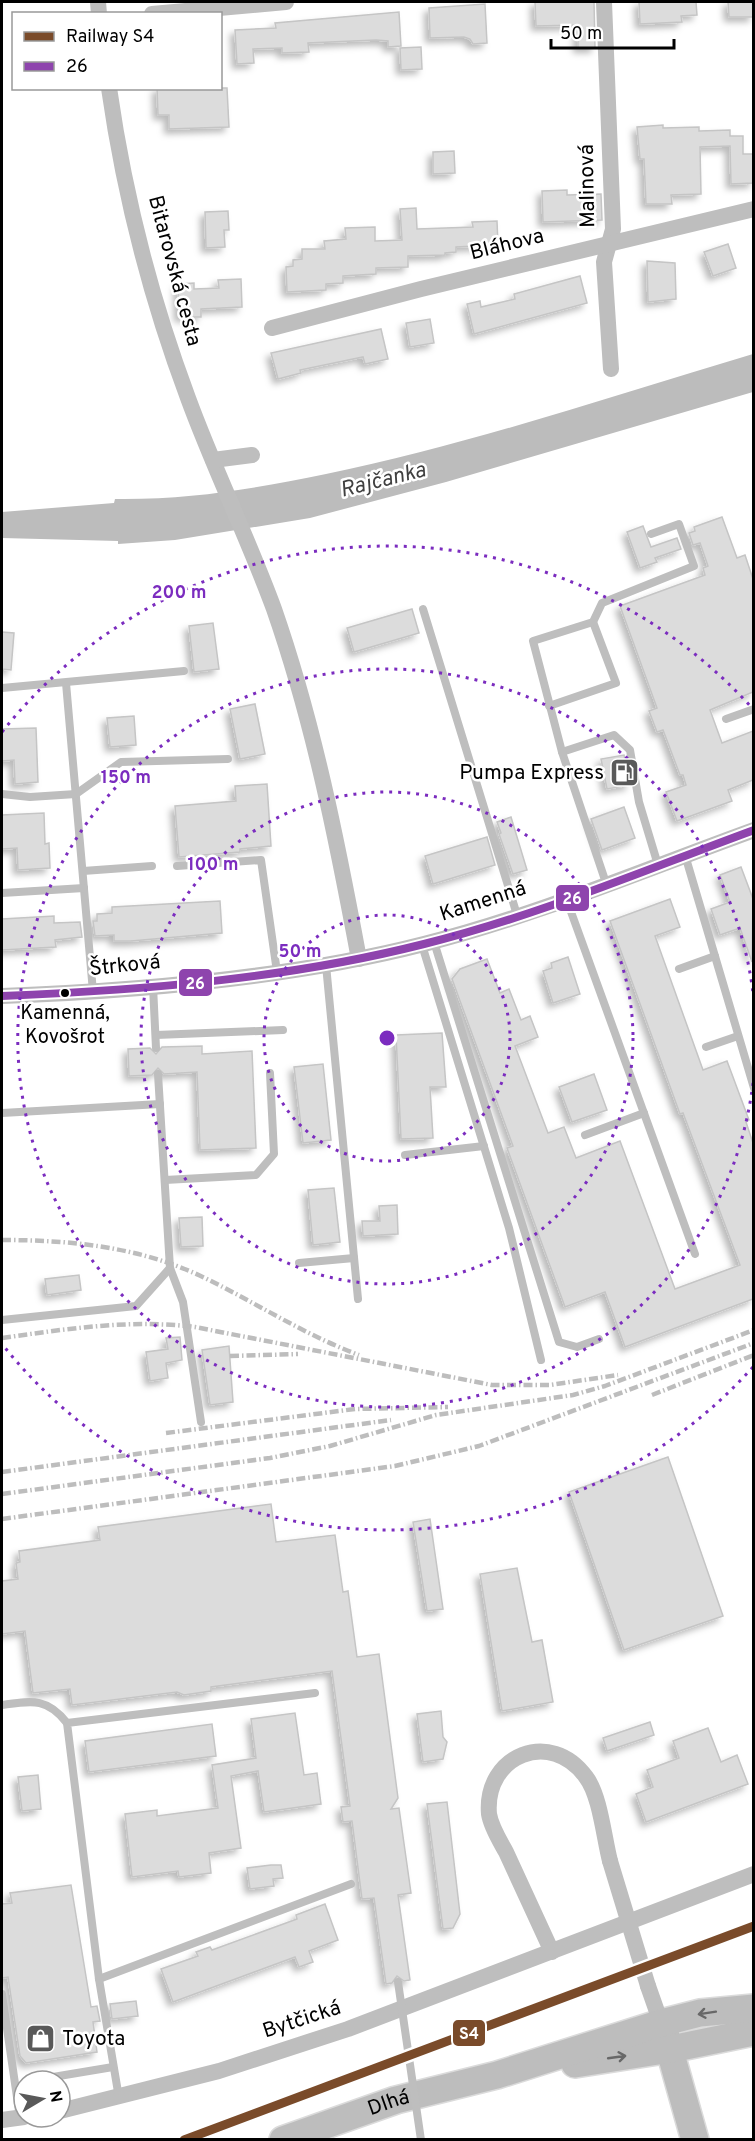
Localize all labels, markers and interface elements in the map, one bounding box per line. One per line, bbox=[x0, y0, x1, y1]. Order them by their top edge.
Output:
legend bbox=[12, 12, 222, 90]
scale bar bbox=[551, 12, 674, 50]
text: 50 m bbox=[560, 23, 602, 46]
text: Railway S4 bbox=[66, 26, 154, 49]
text: 26 bbox=[66, 56, 88, 79]
street label: Malinová bbox=[574, 144, 602, 228]
street label: Bitarovská cesta bbox=[141, 193, 207, 349]
street label: Bláhova bbox=[467, 223, 547, 267]
water label: Rajčanka bbox=[337, 457, 429, 505]
text: 200 m bbox=[151, 582, 207, 605]
fuel station icon: Pumpa Express bbox=[609, 757, 641, 789]
place label: Pumpa Express bbox=[459, 760, 604, 787]
text: 150 m bbox=[101, 767, 151, 790]
text: 100 m bbox=[187, 854, 239, 877]
street label: Kamenná bbox=[436, 875, 530, 929]
line badge: 26 bbox=[555, 884, 590, 912]
text: 26 bbox=[562, 890, 582, 910]
text: 50 m bbox=[278, 941, 322, 964]
street label: Štrková bbox=[88, 948, 162, 983]
line badge: 26 bbox=[178, 968, 213, 997]
text: 26 bbox=[185, 975, 205, 995]
marker: Kamenná, Kovošrot bbox=[59, 987, 71, 999]
place label: Kamenná, Kovošrot bbox=[20, 1001, 110, 1051]
centre of rings bbox=[377, 1028, 397, 1048]
street label: Bytčická bbox=[259, 1995, 345, 2045]
one-way arrow bbox=[697, 2007, 717, 2018]
line badge: S4 bbox=[452, 2019, 486, 2047]
shop icon: Toyota bbox=[25, 2023, 57, 2055]
text: S4 bbox=[459, 2025, 479, 2045]
place label: Toyota bbox=[62, 2026, 125, 2053]
one-way arrow bbox=[607, 2052, 627, 2063]
north arrow bbox=[12, 2069, 72, 2129]
street label: Dlhá bbox=[364, 2084, 412, 2122]
text: N bbox=[44, 2089, 66, 2104]

